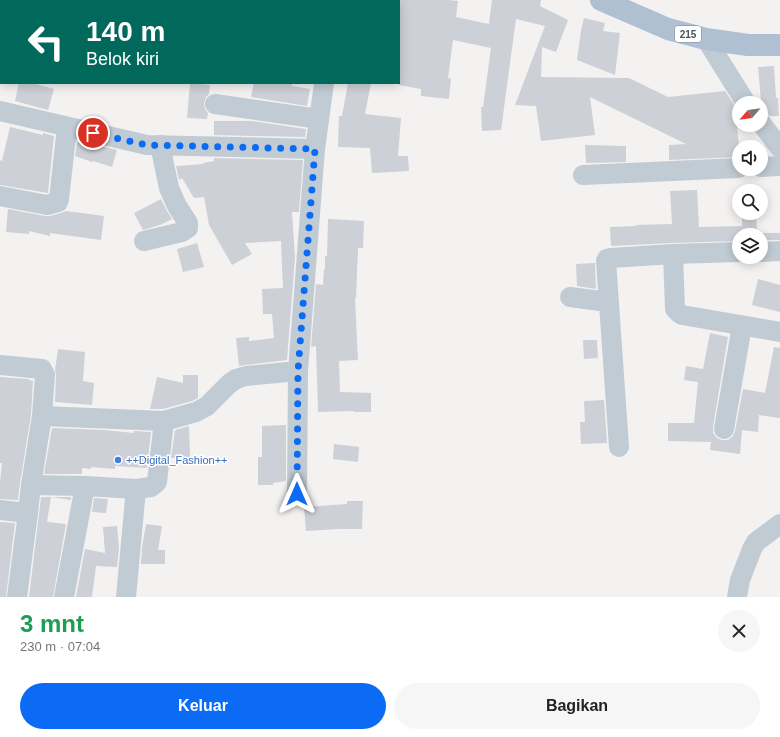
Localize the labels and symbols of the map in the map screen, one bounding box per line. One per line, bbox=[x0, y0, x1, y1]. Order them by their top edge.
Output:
road number: 215 bbox=[675, 26, 701, 42]
north arrow bbox=[732, 96, 768, 132]
pin bbox=[76, 116, 110, 150]
place label: ++Digital_Fashion++ bbox=[126, 454, 228, 466]
marker: ++Digital_Fashion++ bbox=[113, 455, 123, 465]
position arrow bbox=[276, 473, 318, 515]

